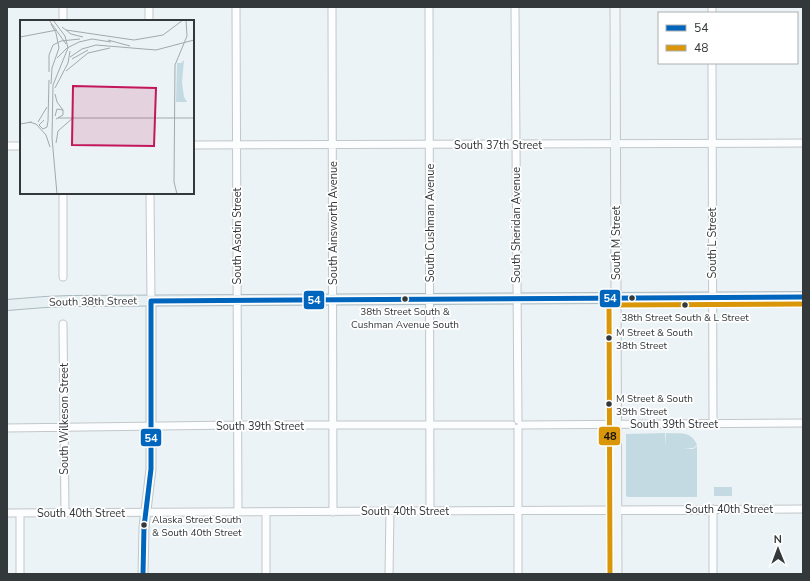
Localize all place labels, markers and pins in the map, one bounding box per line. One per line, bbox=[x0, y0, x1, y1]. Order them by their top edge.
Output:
unlabelled marker bbox=[627, 293, 637, 303]
marker: 38th Street South & Cushman Avenue South bbox=[400, 294, 410, 304]
marker: 38th Street South & L Street bbox=[680, 300, 690, 310]
place label: 38th Street South & Cushman Avenue South bbox=[351, 305, 459, 332]
place label: 38th Street South & L Street bbox=[621, 311, 749, 325]
place label: M Street & South 38th Street bbox=[616, 326, 693, 353]
marker: M Street & South 38th Street bbox=[604, 333, 614, 343]
place label: M Street & South 39th Street bbox=[616, 392, 693, 419]
marker: M Street & South 39th Street bbox=[604, 399, 614, 409]
place label: Alaska Street South & South 40th Street bbox=[152, 513, 242, 540]
marker: Alaska Street South & South 40th Street bbox=[139, 520, 149, 530]

